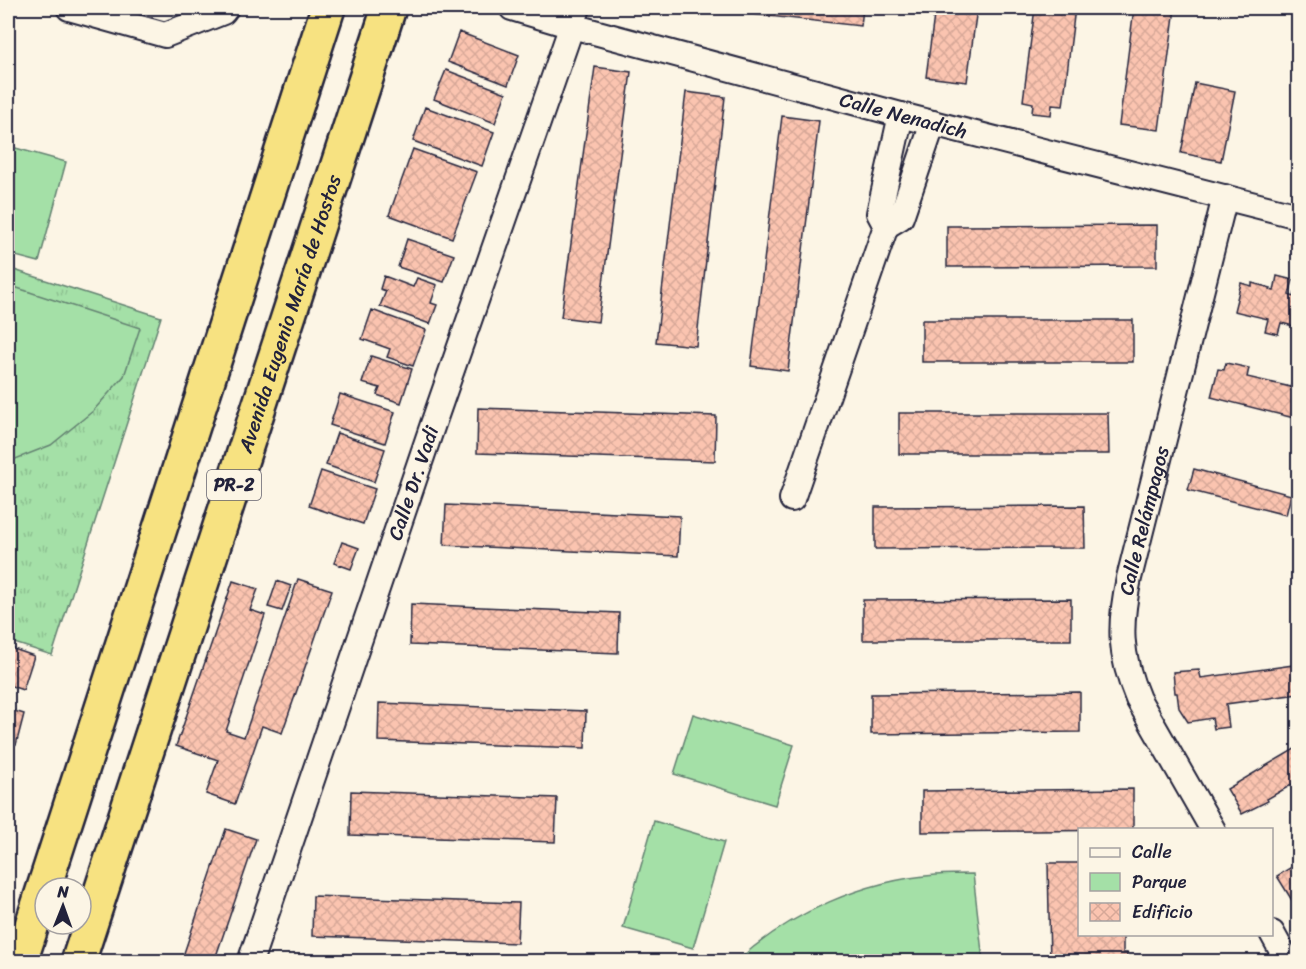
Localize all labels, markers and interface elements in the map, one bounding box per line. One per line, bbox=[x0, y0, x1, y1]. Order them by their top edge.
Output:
street label: Calle Nenadich bbox=[836, 82, 971, 149]
street label: Avenida Eugenio María de Hostos bbox=[227, 169, 351, 458]
street label: Calle Dr. Vadi bbox=[377, 420, 449, 545]
street label: Calle Relámpagos bbox=[1108, 442, 1179, 598]
road number: PR-2 bbox=[207, 470, 261, 500]
legend bbox=[1078, 828, 1273, 936]
text: Calle bbox=[1132, 836, 1172, 868]
text: Parque bbox=[1132, 866, 1187, 898]
north arrow bbox=[33, 876, 93, 936]
text: N bbox=[56, 877, 70, 906]
text: Edificio bbox=[1132, 896, 1193, 928]

